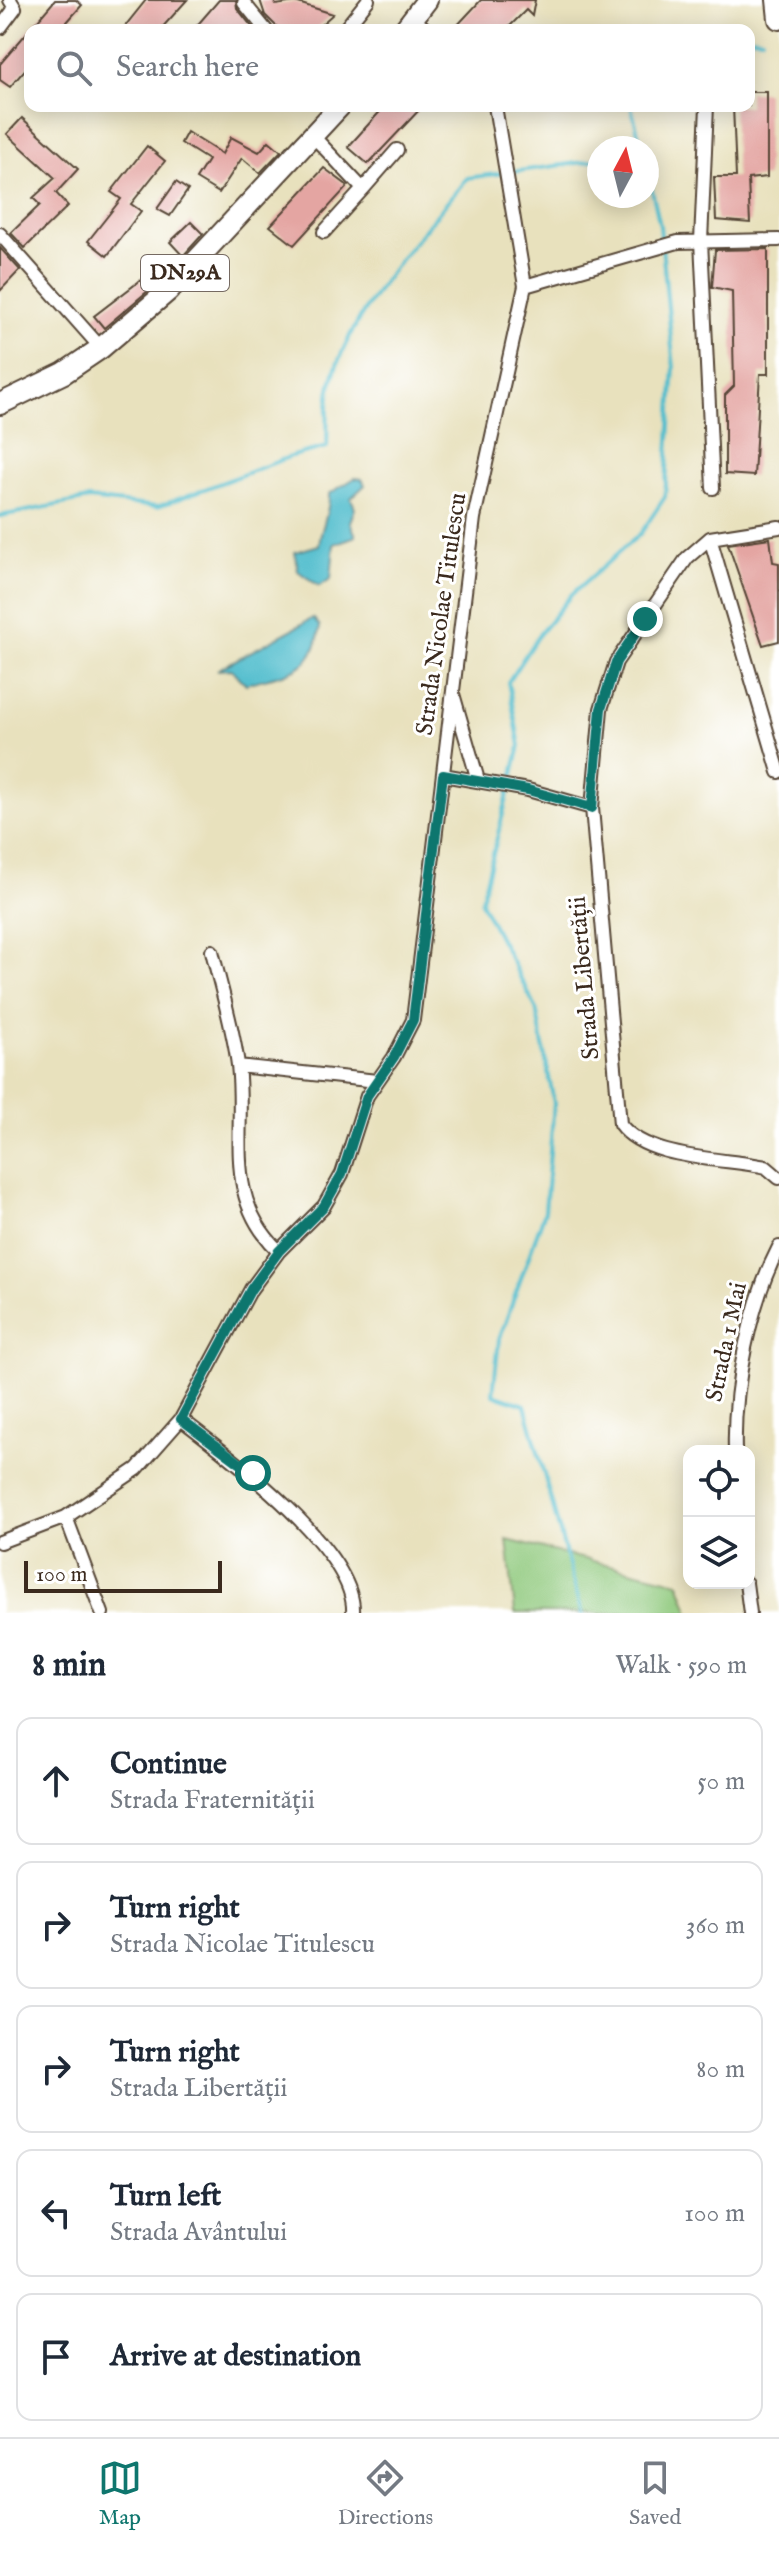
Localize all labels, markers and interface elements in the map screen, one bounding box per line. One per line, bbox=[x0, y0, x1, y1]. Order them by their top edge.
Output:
search box bbox=[24, 24, 755, 112]
icon: search bbox=[52, 46, 96, 90]
text: Search here bbox=[116, 49, 259, 87]
north arrow bbox=[587, 136, 659, 208]
road number: DN29A bbox=[141, 255, 229, 291]
street label: Strada Nicolae Titulescu bbox=[410, 491, 474, 737]
route end bbox=[627, 601, 663, 637]
street label: Strada Libertății bbox=[562, 895, 608, 1061]
street label: Strada 1 Mai bbox=[699, 1279, 755, 1405]
map controls bbox=[683, 1445, 755, 1589]
button: locate bbox=[683, 1445, 755, 1517]
route start bbox=[235, 1455, 271, 1491]
button: layers bbox=[683, 1517, 755, 1589]
scale bar bbox=[24, 1557, 222, 1593]
text: 100 m bbox=[36, 1561, 88, 1589]
text: 8 min bbox=[32, 1644, 106, 1687]
text: Walk · 590 m bbox=[615, 1649, 747, 1682]
text: Continue bbox=[110, 1746, 227, 1784]
icon: ahead bbox=[34, 1759, 78, 1803]
text: 50 m bbox=[697, 1765, 745, 1798]
text: Strada Fraternității bbox=[110, 1784, 315, 1817]
text: Turn right bbox=[110, 1890, 240, 1928]
icon: right bbox=[34, 1903, 78, 1947]
text: 360 m bbox=[686, 1909, 745, 1942]
text: Strada Nicolae Titulescu bbox=[110, 1928, 375, 1961]
text: Turn right bbox=[110, 2034, 240, 2072]
icon: right bbox=[34, 2047, 78, 2091]
text: 80 m bbox=[696, 2053, 745, 2086]
text: Strada Libertății bbox=[110, 2072, 288, 2105]
text: Turn left bbox=[110, 2178, 221, 2216]
icon: left bbox=[34, 2191, 78, 2235]
text: 100 m bbox=[684, 2197, 745, 2230]
text: Strada Avântului bbox=[110, 2216, 287, 2249]
icon: arrive bbox=[34, 2335, 78, 2379]
text: Arrive at destination bbox=[110, 2338, 361, 2376]
tab: Map bbox=[98, 2456, 142, 2532]
tab: Directions bbox=[338, 2456, 433, 2532]
tab: Saved bbox=[629, 2456, 681, 2532]

